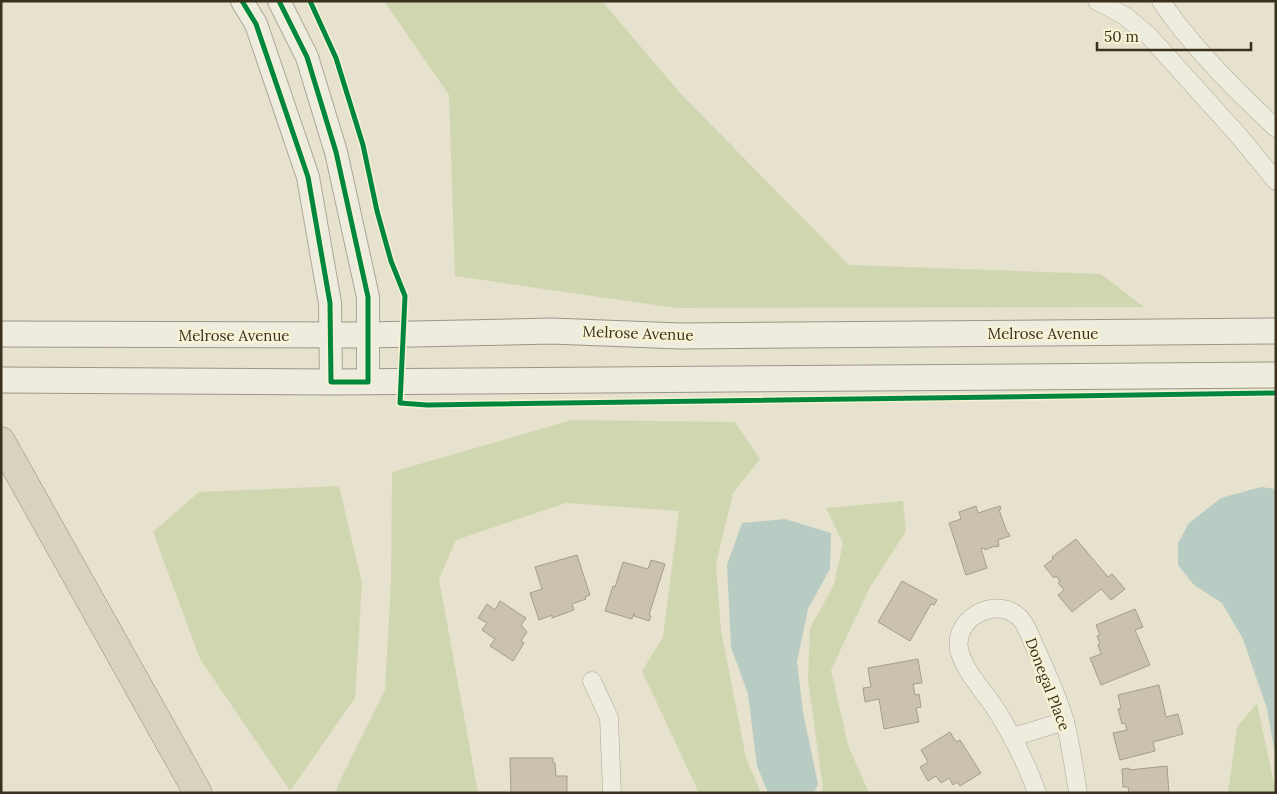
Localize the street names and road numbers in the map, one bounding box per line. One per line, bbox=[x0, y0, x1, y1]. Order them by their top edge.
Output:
street label: Melrose Avenue bbox=[582, 322, 694, 344]
street label: Melrose Avenue bbox=[988, 324, 1098, 343]
street label: Melrose Avenue bbox=[179, 326, 289, 345]
street label: Donegal Place bbox=[1022, 635, 1074, 733]

